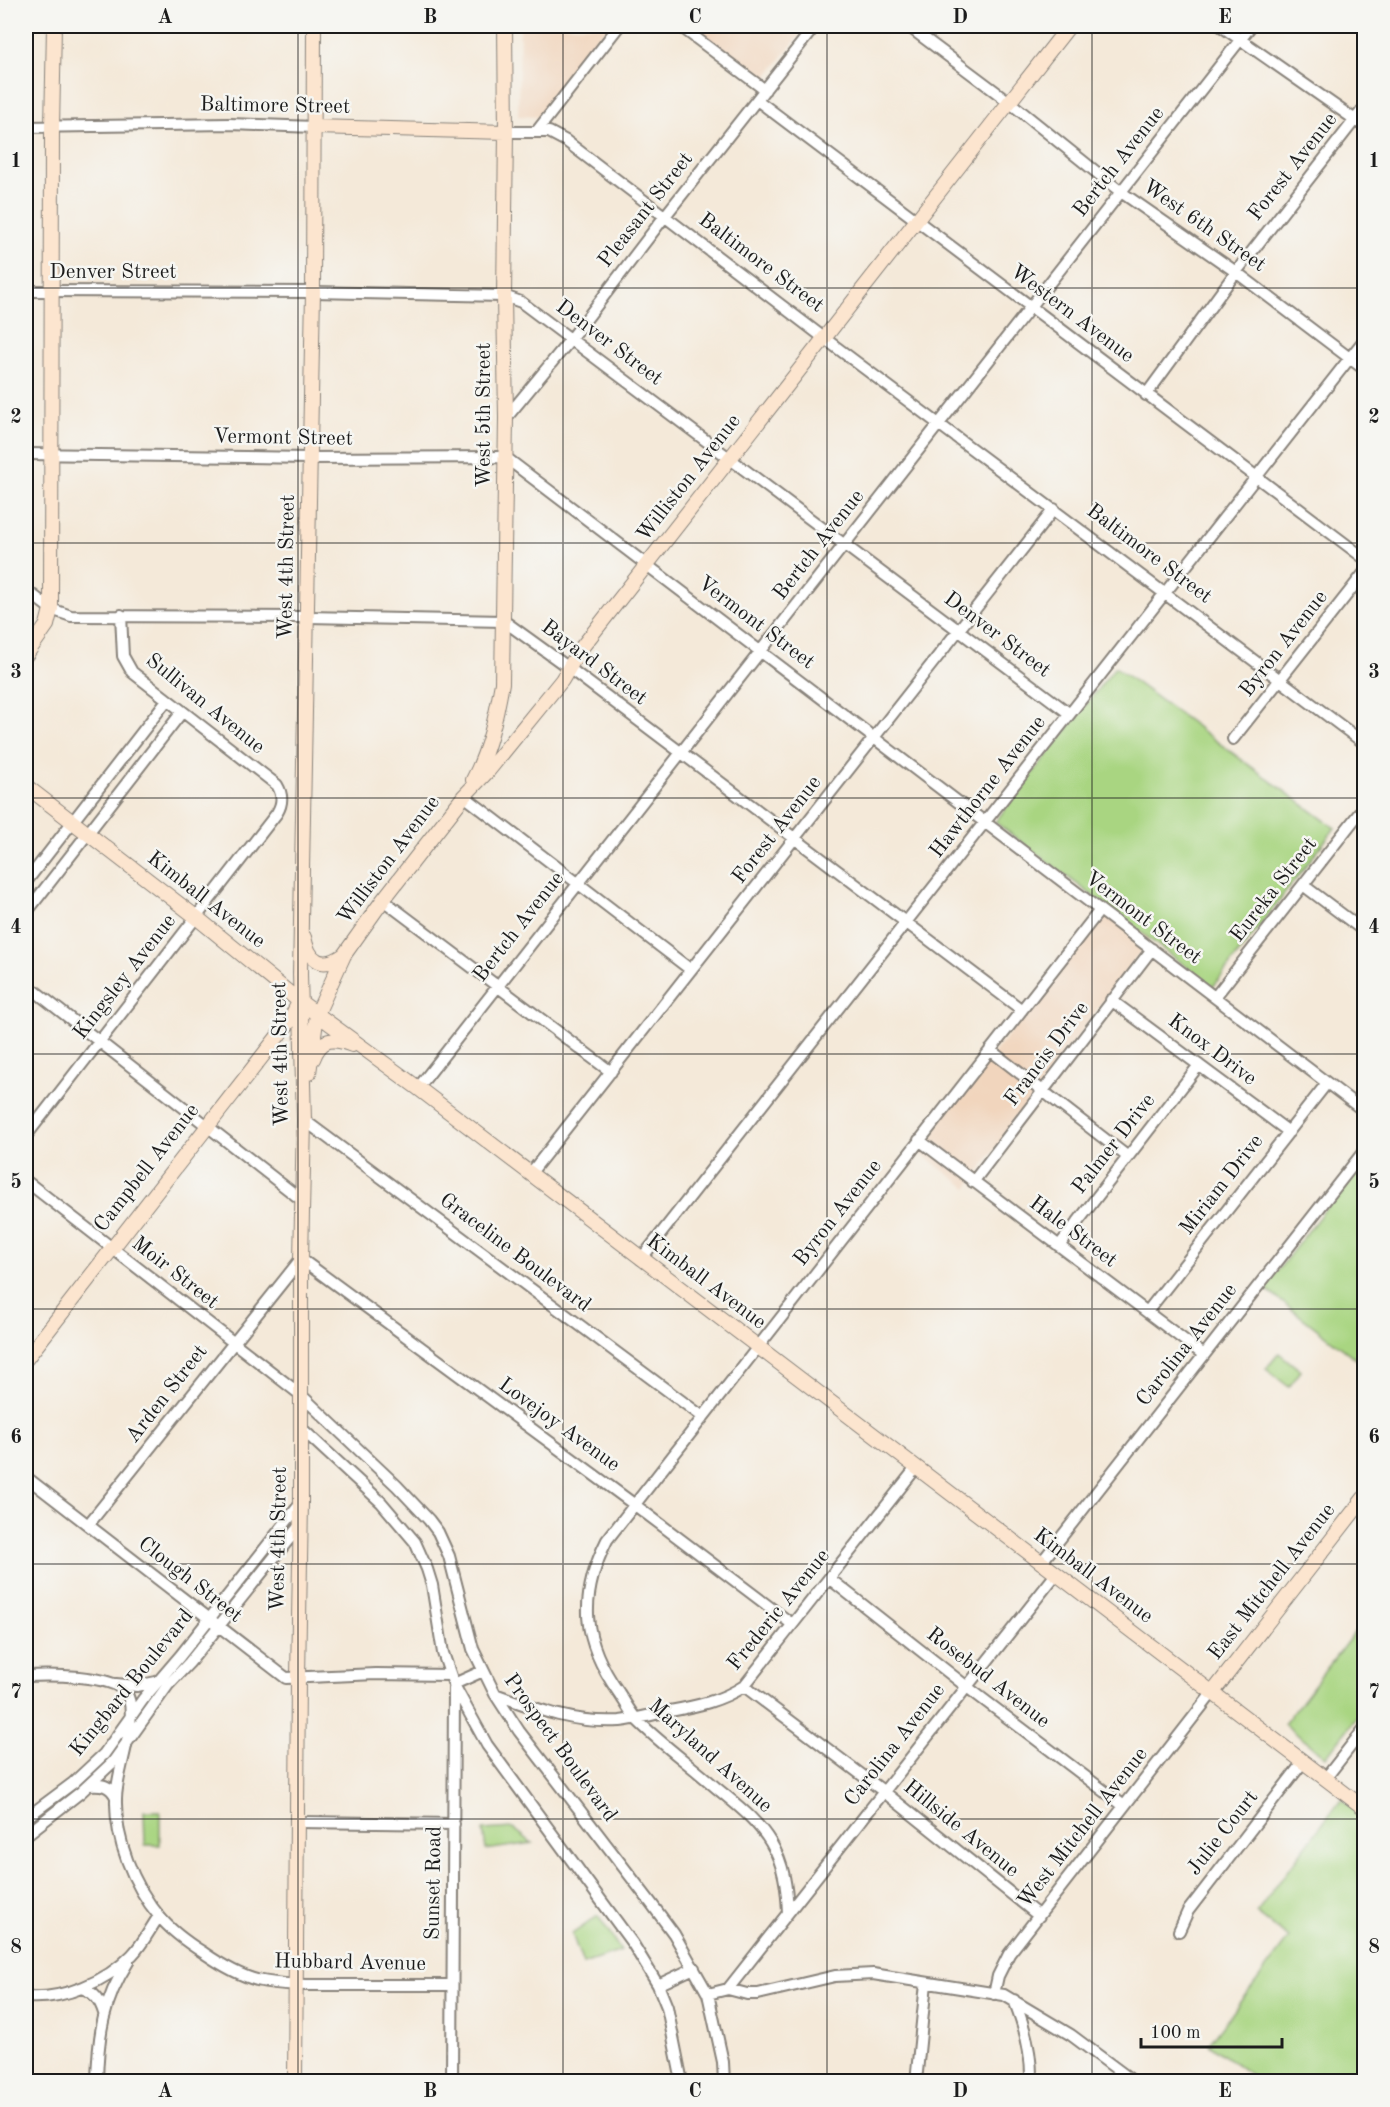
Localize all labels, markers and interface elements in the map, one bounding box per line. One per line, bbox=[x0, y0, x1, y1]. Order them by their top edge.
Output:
text: A bbox=[157, 8, 173, 28]
text: B bbox=[423, 8, 437, 28]
text: C bbox=[688, 8, 702, 28]
text: D bbox=[952, 8, 968, 28]
text: E bbox=[1218, 8, 1232, 28]
street label: Baltimore Street bbox=[200, 94, 350, 118]
street label: Bertch Avenue bbox=[1070, 103, 1168, 221]
street label: Forest Avenue bbox=[1245, 109, 1341, 225]
street label: Pleasant Street bbox=[595, 148, 697, 272]
text: 1 bbox=[10, 152, 22, 172]
text: 1 bbox=[1368, 152, 1380, 172]
street label: West 6th Street bbox=[1139, 176, 1269, 276]
street label: Baltimore Street bbox=[695, 209, 827, 317]
street label: Western Avenue bbox=[1006, 261, 1138, 367]
street label: Denver Street bbox=[49, 262, 177, 283]
street label: Denver Street bbox=[552, 296, 666, 390]
street label: West 5th Street bbox=[474, 343, 495, 487]
text: 2 bbox=[10, 408, 22, 428]
text: 2 bbox=[1368, 408, 1380, 428]
street label: Williston Avenue bbox=[633, 410, 745, 546]
street label: Vermont Street bbox=[213, 426, 353, 450]
street label: Bertch Avenue bbox=[770, 486, 868, 604]
street label: West 4th Street bbox=[275, 494, 299, 640]
street label: Baltimore Street bbox=[1083, 500, 1215, 608]
street label: Vermont Street bbox=[694, 573, 818, 673]
street label: Byron Avenue bbox=[1236, 587, 1332, 701]
street label: Denver Street bbox=[940, 588, 1054, 682]
street label: Bayard Street bbox=[537, 617, 651, 709]
street label: Sullivan Avenue bbox=[142, 650, 268, 758]
text: 3 bbox=[10, 663, 22, 683]
text: 3 bbox=[1368, 663, 1380, 683]
street label: Hawthorne Avenue bbox=[926, 712, 1050, 862]
street label: Forest Avenue bbox=[729, 772, 825, 888]
street label: Williston Avenue bbox=[334, 792, 444, 928]
street label: Eureka Street bbox=[1227, 834, 1321, 946]
street label: Kimball Avenue bbox=[143, 848, 269, 952]
street label: Bertch Avenue bbox=[470, 868, 568, 986]
street label: Vermont Street bbox=[1081, 868, 1205, 968]
street label: Kingsley Avenue bbox=[70, 910, 180, 1044]
text: 4 bbox=[10, 918, 22, 938]
text: 4 bbox=[1368, 918, 1380, 938]
street label: West 4th Street bbox=[269, 981, 293, 1127]
street label: Francis Drive bbox=[1001, 998, 1093, 1110]
street label: Knox Drive bbox=[1164, 1010, 1260, 1090]
street label: Palmer Drive bbox=[1069, 1090, 1159, 1198]
street label: Campbell Avenue bbox=[91, 1100, 203, 1236]
street label: Miriam Drive bbox=[1177, 1131, 1267, 1239]
street label: Byron Avenue bbox=[790, 1156, 886, 1270]
text: 5 bbox=[10, 1172, 22, 1193]
text: 5 bbox=[1368, 1172, 1380, 1193]
street label: Graceline Boulevard bbox=[436, 1190, 594, 1316]
street label: Hale Street bbox=[1025, 1192, 1121, 1272]
street label: Kimball Avenue bbox=[642, 1231, 770, 1333]
street label: Moir Street bbox=[128, 1233, 222, 1313]
street label: Carolina Avenue bbox=[1133, 1280, 1241, 1410]
street label: Arden Street bbox=[122, 1341, 212, 1447]
street label: Lovejoy Avenue bbox=[494, 1374, 624, 1476]
text: 6 bbox=[10, 1428, 22, 1448]
text: 6 bbox=[1368, 1428, 1380, 1448]
street label: West 4th Street bbox=[267, 1466, 291, 1612]
street label: East Mitchell Avenue bbox=[1205, 1500, 1339, 1664]
street label: Kimball Avenue bbox=[1029, 1525, 1157, 1627]
street label: Clough Street bbox=[134, 1533, 246, 1627]
street label: Frederic Avenue bbox=[724, 1545, 834, 1675]
street label: Kingbard Boulevard bbox=[66, 1605, 198, 1761]
street label: Rosebud Avenue bbox=[923, 1624, 1053, 1732]
street label: Prospect Boulevard bbox=[499, 1670, 621, 1826]
street label: Carolina Avenue bbox=[841, 1680, 949, 1810]
text: 7 bbox=[10, 1683, 22, 1703]
text: 7 bbox=[1368, 1683, 1380, 1703]
street label: Maryland Avenue bbox=[644, 1695, 776, 1817]
street label: West Mitchell Avenue bbox=[1014, 1744, 1152, 1912]
street label: Hillside Avenue bbox=[899, 1776, 1023, 1882]
street label: Julie Court bbox=[1184, 1787, 1262, 1879]
street label: Sunset Road bbox=[423, 1826, 445, 1940]
text: 8 bbox=[10, 1938, 22, 1958]
text: 8 bbox=[1368, 1938, 1380, 1958]
street label: Hubbard Avenue bbox=[274, 1951, 426, 1975]
scale bar bbox=[1141, 2011, 1282, 2049]
text: 100 m bbox=[1150, 2024, 1201, 2042]
text: A bbox=[157, 2082, 173, 2102]
text: B bbox=[423, 2082, 437, 2102]
text: C bbox=[688, 2082, 702, 2102]
text: D bbox=[952, 2082, 968, 2102]
text: E bbox=[1218, 2082, 1232, 2102]

